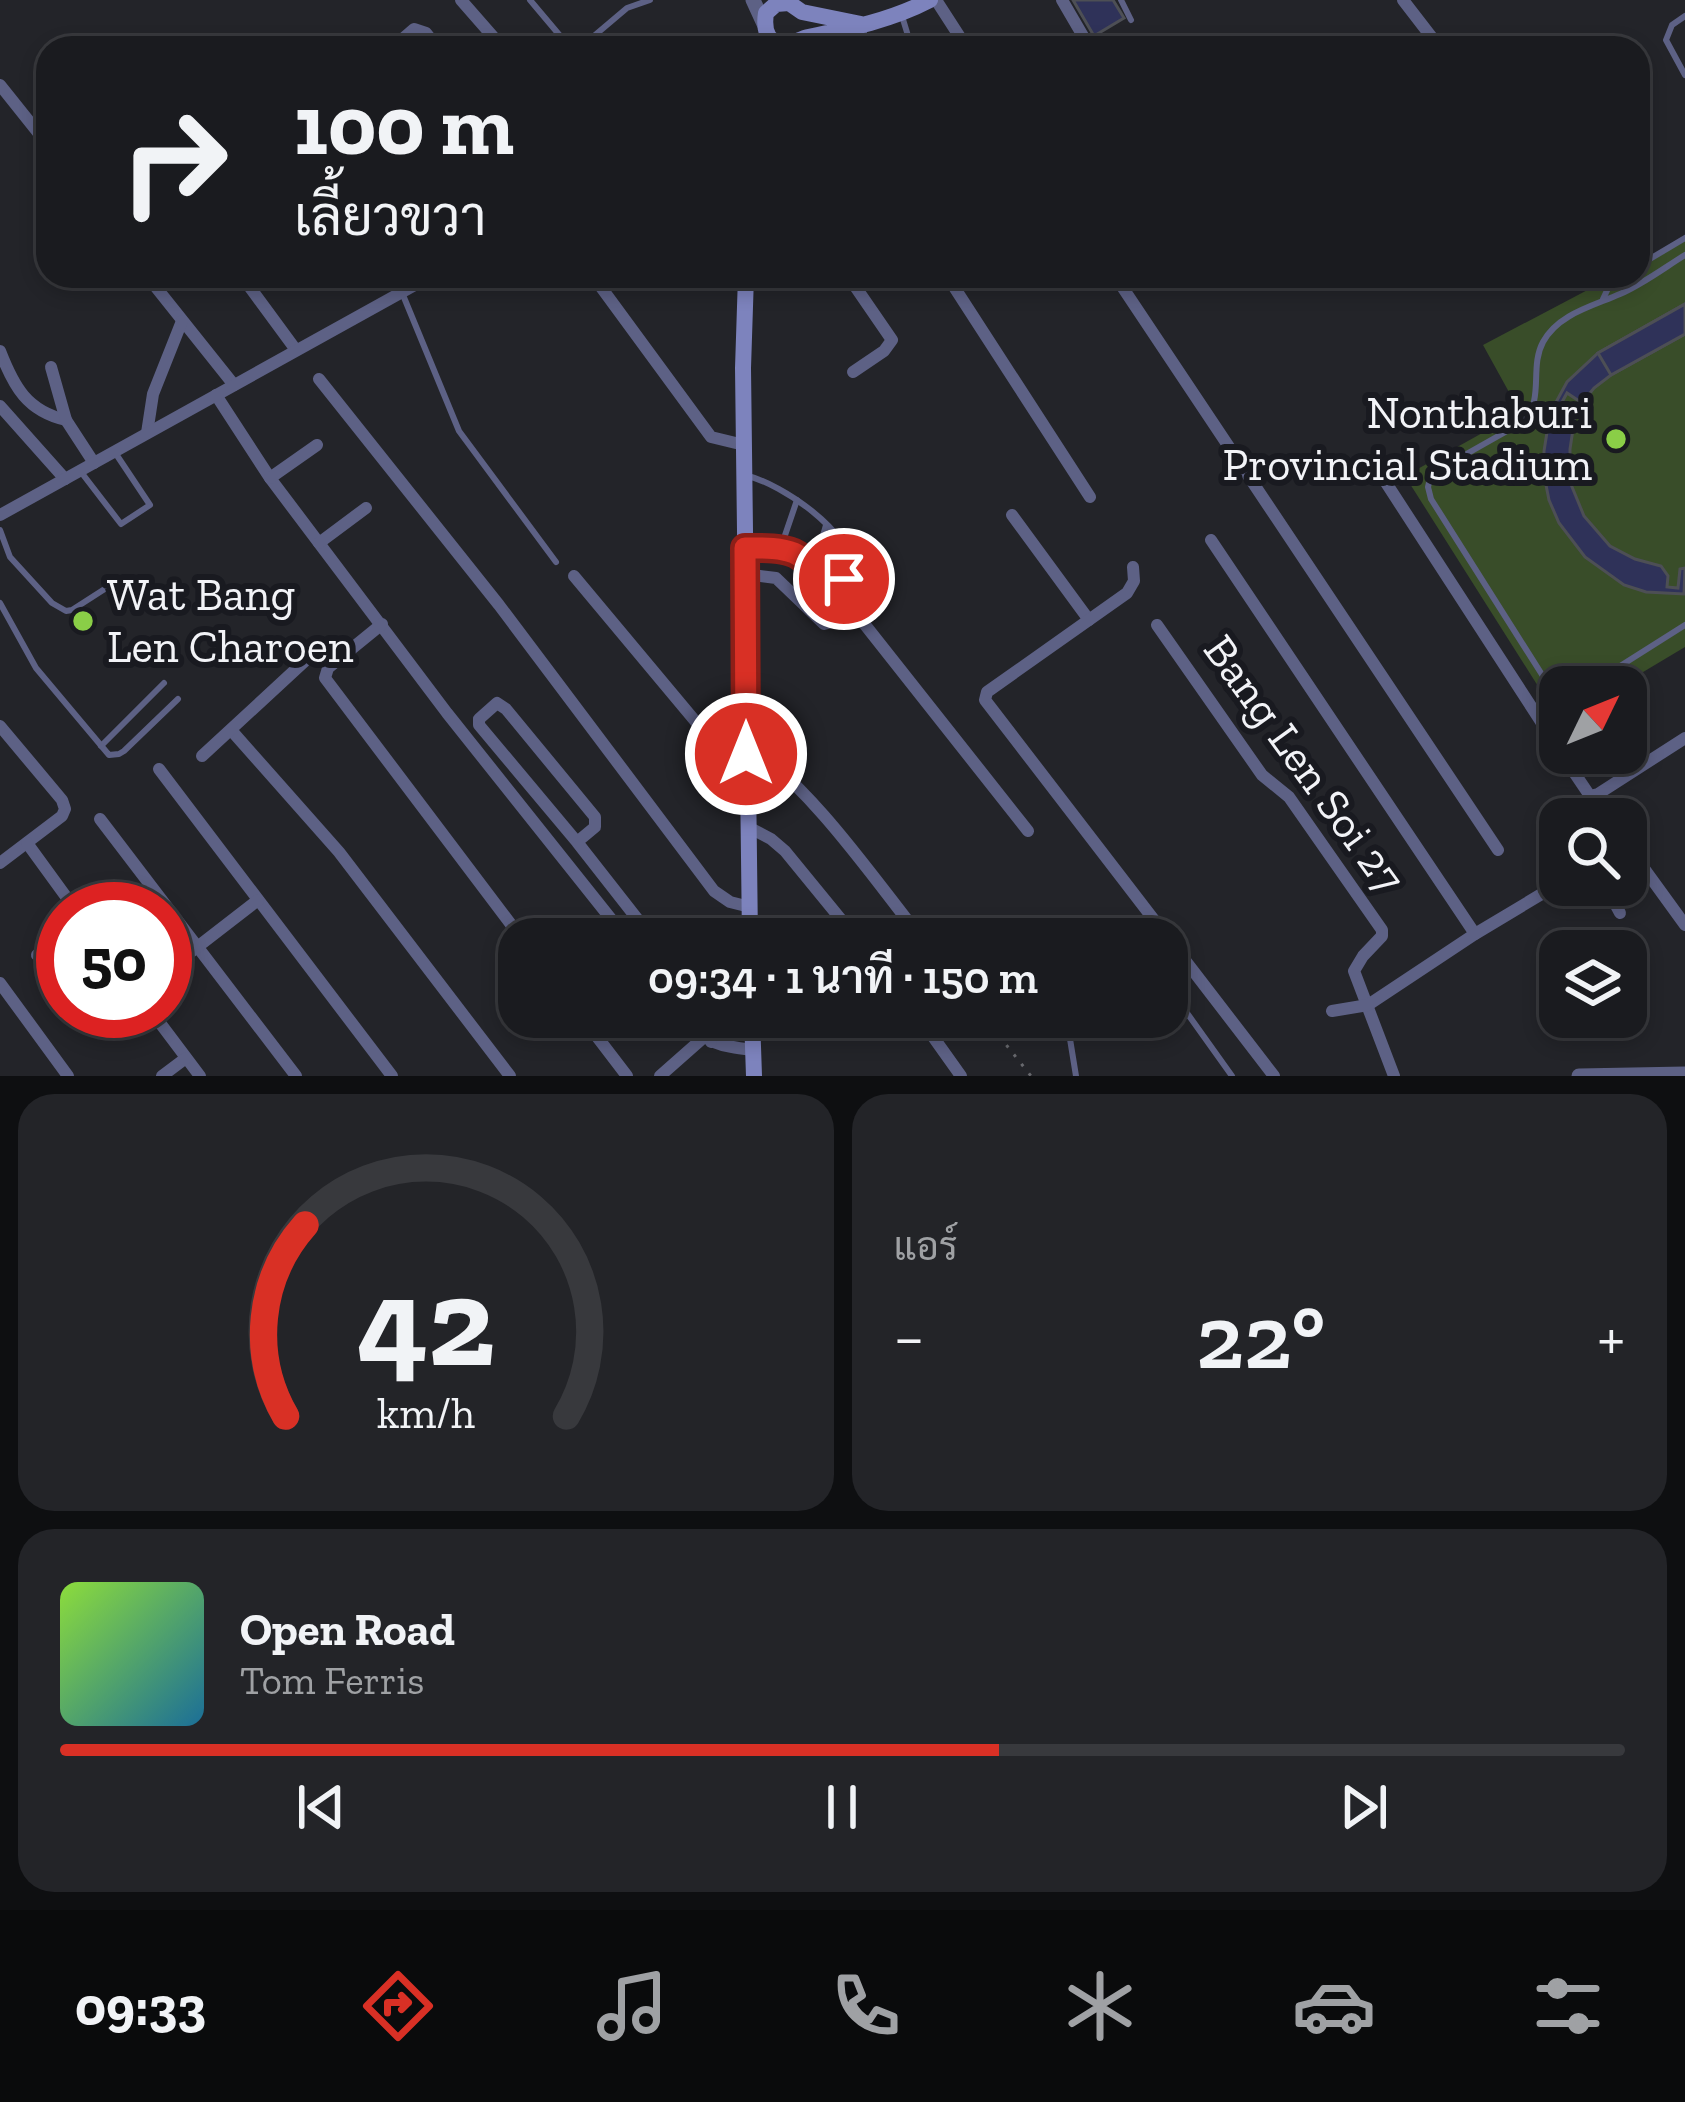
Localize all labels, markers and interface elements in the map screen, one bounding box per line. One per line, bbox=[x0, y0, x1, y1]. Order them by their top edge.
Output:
text: 100 m bbox=[294, 75, 514, 176]
icon: right bbox=[96, 84, 252, 240]
text: เลี้ยวขวา bbox=[294, 184, 487, 249]
place label: Nonthaburi Provincial Stadium bbox=[1223, 386, 1592, 492]
marker: Nonthaburi Provincial Stadium bbox=[1603, 426, 1629, 452]
pin bbox=[793, 528, 895, 630]
icon: arrive bbox=[811, 546, 877, 612]
place label: Wat Bang Len Charoen bbox=[107, 568, 354, 674]
marker: Wat Bang Len Charoen bbox=[70, 608, 96, 634]
street label: Bang Len Soi 27 bbox=[1192, 625, 1416, 903]
north arrow bbox=[1539, 666, 1647, 774]
map controls bbox=[1539, 666, 1647, 1038]
position arrow bbox=[683, 691, 809, 817]
button: search bbox=[1539, 798, 1647, 906]
speed limit sign: 50 bbox=[36, 882, 192, 1038]
button: layers bbox=[1539, 930, 1647, 1038]
text: 09:34 · 1 นาที · 150 m bbox=[648, 951, 1038, 1005]
text: แอร์ bbox=[894, 1223, 958, 1270]
text: 42 bbox=[357, 1247, 495, 1397]
text: 22° bbox=[1196, 1283, 1325, 1391]
text: − bbox=[894, 1298, 924, 1377]
text: + bbox=[1597, 1298, 1625, 1377]
text: km/h bbox=[377, 1387, 475, 1438]
text: Open Road bbox=[240, 1603, 455, 1657]
text: Tom Ferris bbox=[240, 1657, 424, 1704]
icon: previous bbox=[288, 1774, 354, 1840]
icon: pause bbox=[809, 1774, 875, 1840]
icon: next bbox=[1331, 1774, 1397, 1840]
icon: directions bbox=[356, 1964, 440, 2048]
icon: music bbox=[590, 1964, 674, 2048]
icon: phone bbox=[824, 1964, 908, 2048]
icon: climate bbox=[1058, 1964, 1142, 2048]
icon: car bbox=[1292, 1964, 1376, 2048]
icon: filters bbox=[1526, 1964, 1610, 2048]
text: 09:33 bbox=[75, 1974, 206, 2039]

